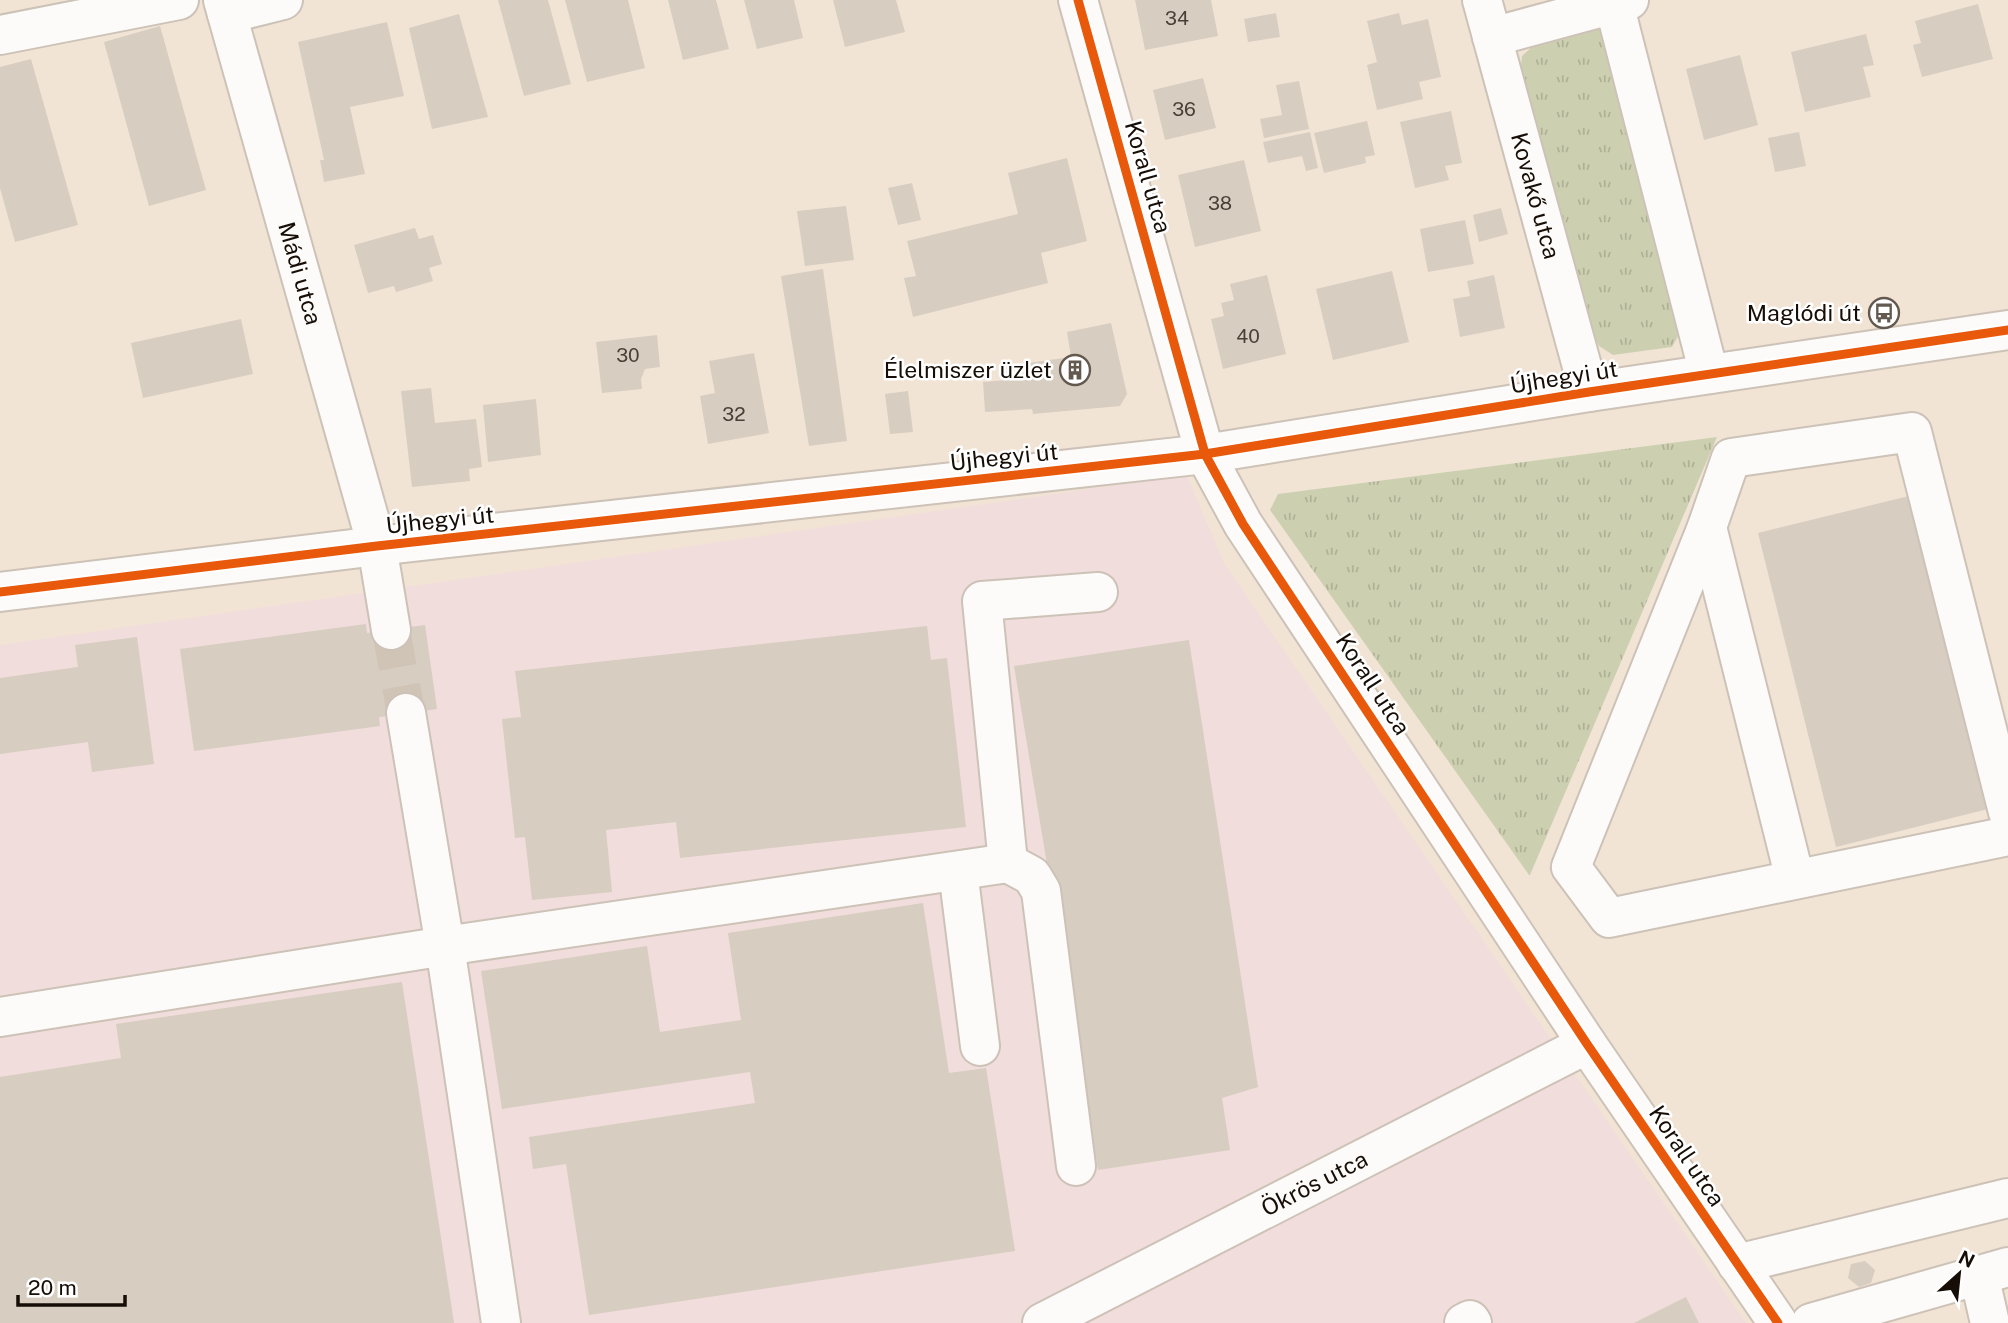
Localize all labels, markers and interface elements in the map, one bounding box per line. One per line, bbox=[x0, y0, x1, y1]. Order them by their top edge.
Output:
house number: 34 bbox=[1165, 7, 1189, 29]
house number: 36 bbox=[1172, 98, 1196, 120]
street label: Korall utca bbox=[1120, 118, 1177, 236]
street label: Kovakő utca bbox=[1506, 130, 1566, 262]
house number: 38 bbox=[1208, 192, 1232, 214]
street label: Mádi utca bbox=[273, 219, 328, 328]
bus stop icon: Maglódi út bbox=[1867, 296, 1901, 330]
place label: Maglódi út bbox=[1747, 299, 1861, 326]
house number: 40 bbox=[1236, 325, 1260, 347]
house number: 30 bbox=[616, 344, 640, 366]
building icon: Élelmiszer üzlet bbox=[1058, 353, 1092, 387]
street label: Újhegyi út bbox=[1508, 355, 1620, 398]
place label: Élelmiszer üzlet bbox=[884, 356, 1052, 383]
house number: 32 bbox=[722, 403, 746, 425]
street label: Újhegyi út bbox=[948, 437, 1059, 476]
street label: Újhegyi út bbox=[384, 500, 495, 539]
street label: Korall utca bbox=[1331, 628, 1416, 740]
street label: Korall utca bbox=[1644, 1100, 1731, 1211]
street label: Ökrös utca bbox=[1257, 1145, 1372, 1221]
north arrow bbox=[1924, 1239, 1994, 1309]
text: N bbox=[1955, 1246, 1978, 1272]
scale bar bbox=[18, 1264, 124, 1308]
text: 20 m bbox=[28, 1275, 77, 1300]

